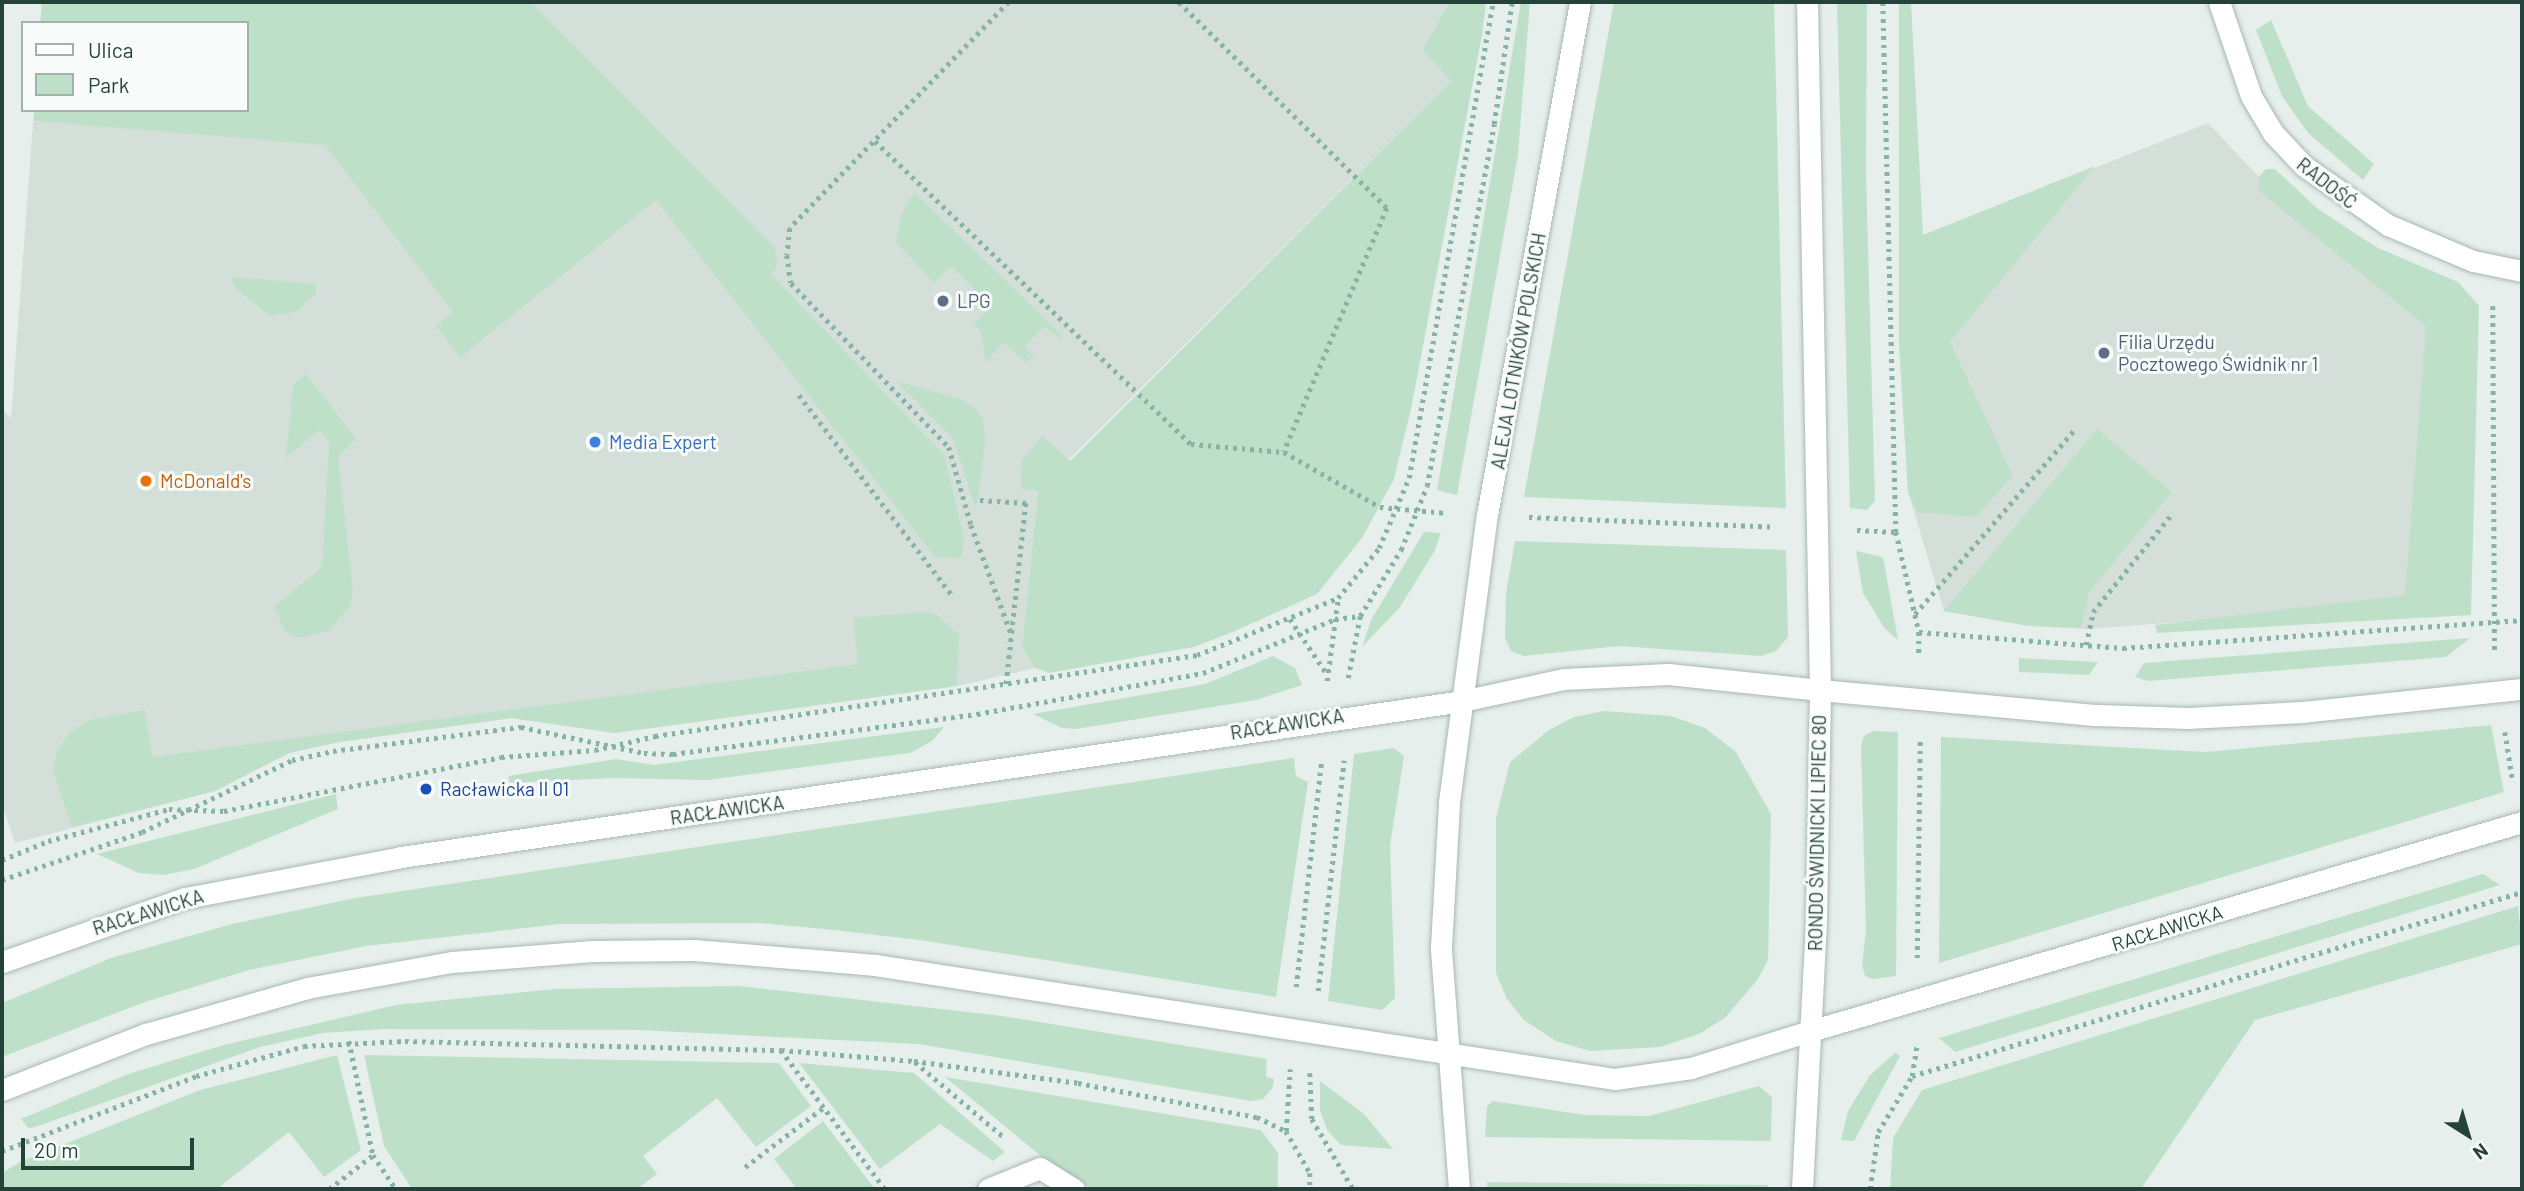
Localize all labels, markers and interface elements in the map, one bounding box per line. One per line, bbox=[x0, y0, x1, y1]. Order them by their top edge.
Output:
legend bbox=[21, 21, 248, 112]
text: Ulica bbox=[88, 37, 133, 62]
text: Park bbox=[88, 72, 129, 97]
street label: RADOŚĆ bbox=[2292, 152, 2362, 214]
street label: ALEJA LOTNIKÓW POLSKICH bbox=[1486, 231, 1550, 471]
place label: LPG bbox=[957, 290, 991, 312]
marker: LPG bbox=[935, 293, 951, 309]
place label: Filia Urzędu Pocztowego Świdnik nr 1 bbox=[2118, 331, 2318, 375]
marker: Filia Urzędu Pocztowego Świdnik nr 1 bbox=[2096, 345, 2112, 361]
place label: Media Expert bbox=[609, 431, 717, 453]
marker: Media Expert bbox=[587, 434, 603, 450]
place label: McDonald's bbox=[160, 470, 251, 492]
marker: McDonald's bbox=[138, 473, 154, 489]
street label: RACŁAWICKA bbox=[1229, 704, 1345, 744]
street label: RONDO ŚWIDNICKI LIPIEC 80 bbox=[1804, 715, 1830, 951]
place label: Racławicka II 01 bbox=[440, 778, 569, 800]
marker: Racławicka II 01 bbox=[418, 781, 434, 797]
street label: RACŁAWICKA bbox=[669, 791, 785, 829]
street label: RACŁAWICKA bbox=[90, 884, 206, 940]
street label: RACŁAWICKA bbox=[2109, 900, 2225, 956]
north arrow bbox=[2433, 1100, 2503, 1170]
scale bar bbox=[24, 1124, 198, 1168]
text: 20 m bbox=[34, 1137, 79, 1162]
text: N bbox=[2469, 1139, 2493, 1165]

